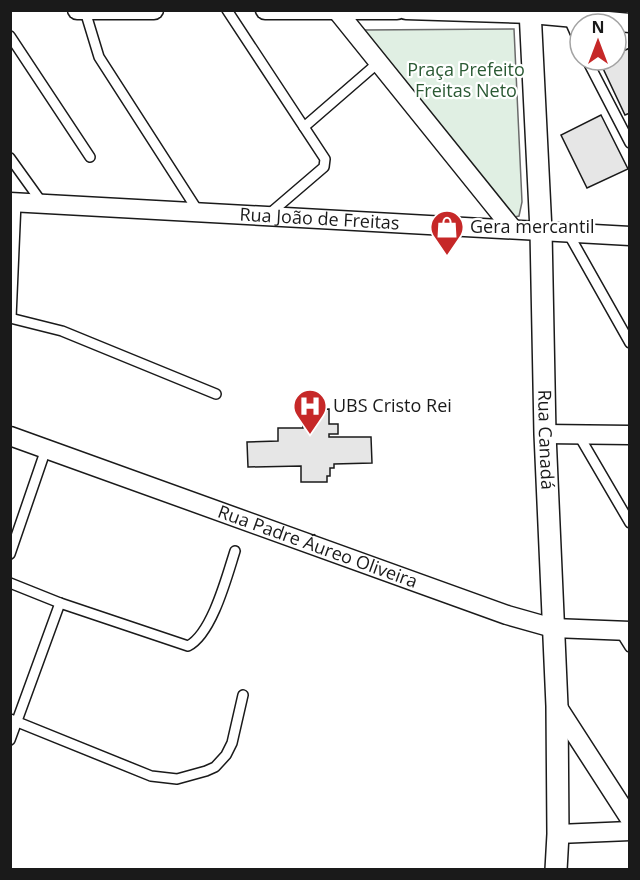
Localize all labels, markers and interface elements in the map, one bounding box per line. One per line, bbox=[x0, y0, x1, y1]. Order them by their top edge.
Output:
north arrow bbox=[568, 12, 628, 72]
text: N bbox=[591, 16, 605, 38]
park label: Praça Prefeito Freitas Neto bbox=[407, 57, 525, 102]
street label: Rua João de Freitas bbox=[239, 202, 400, 234]
shop icon: Gera mercantil bbox=[429, 209, 465, 256]
place label: Gera mercantil bbox=[470, 214, 595, 238]
hospital icon: UBS Cristo Rei bbox=[292, 388, 328, 435]
street label: Rua Canadá bbox=[533, 389, 560, 490]
place label: UBS Cristo Rei bbox=[333, 393, 452, 417]
street label: Rua Padre Áureo Oliveira bbox=[215, 499, 421, 593]

